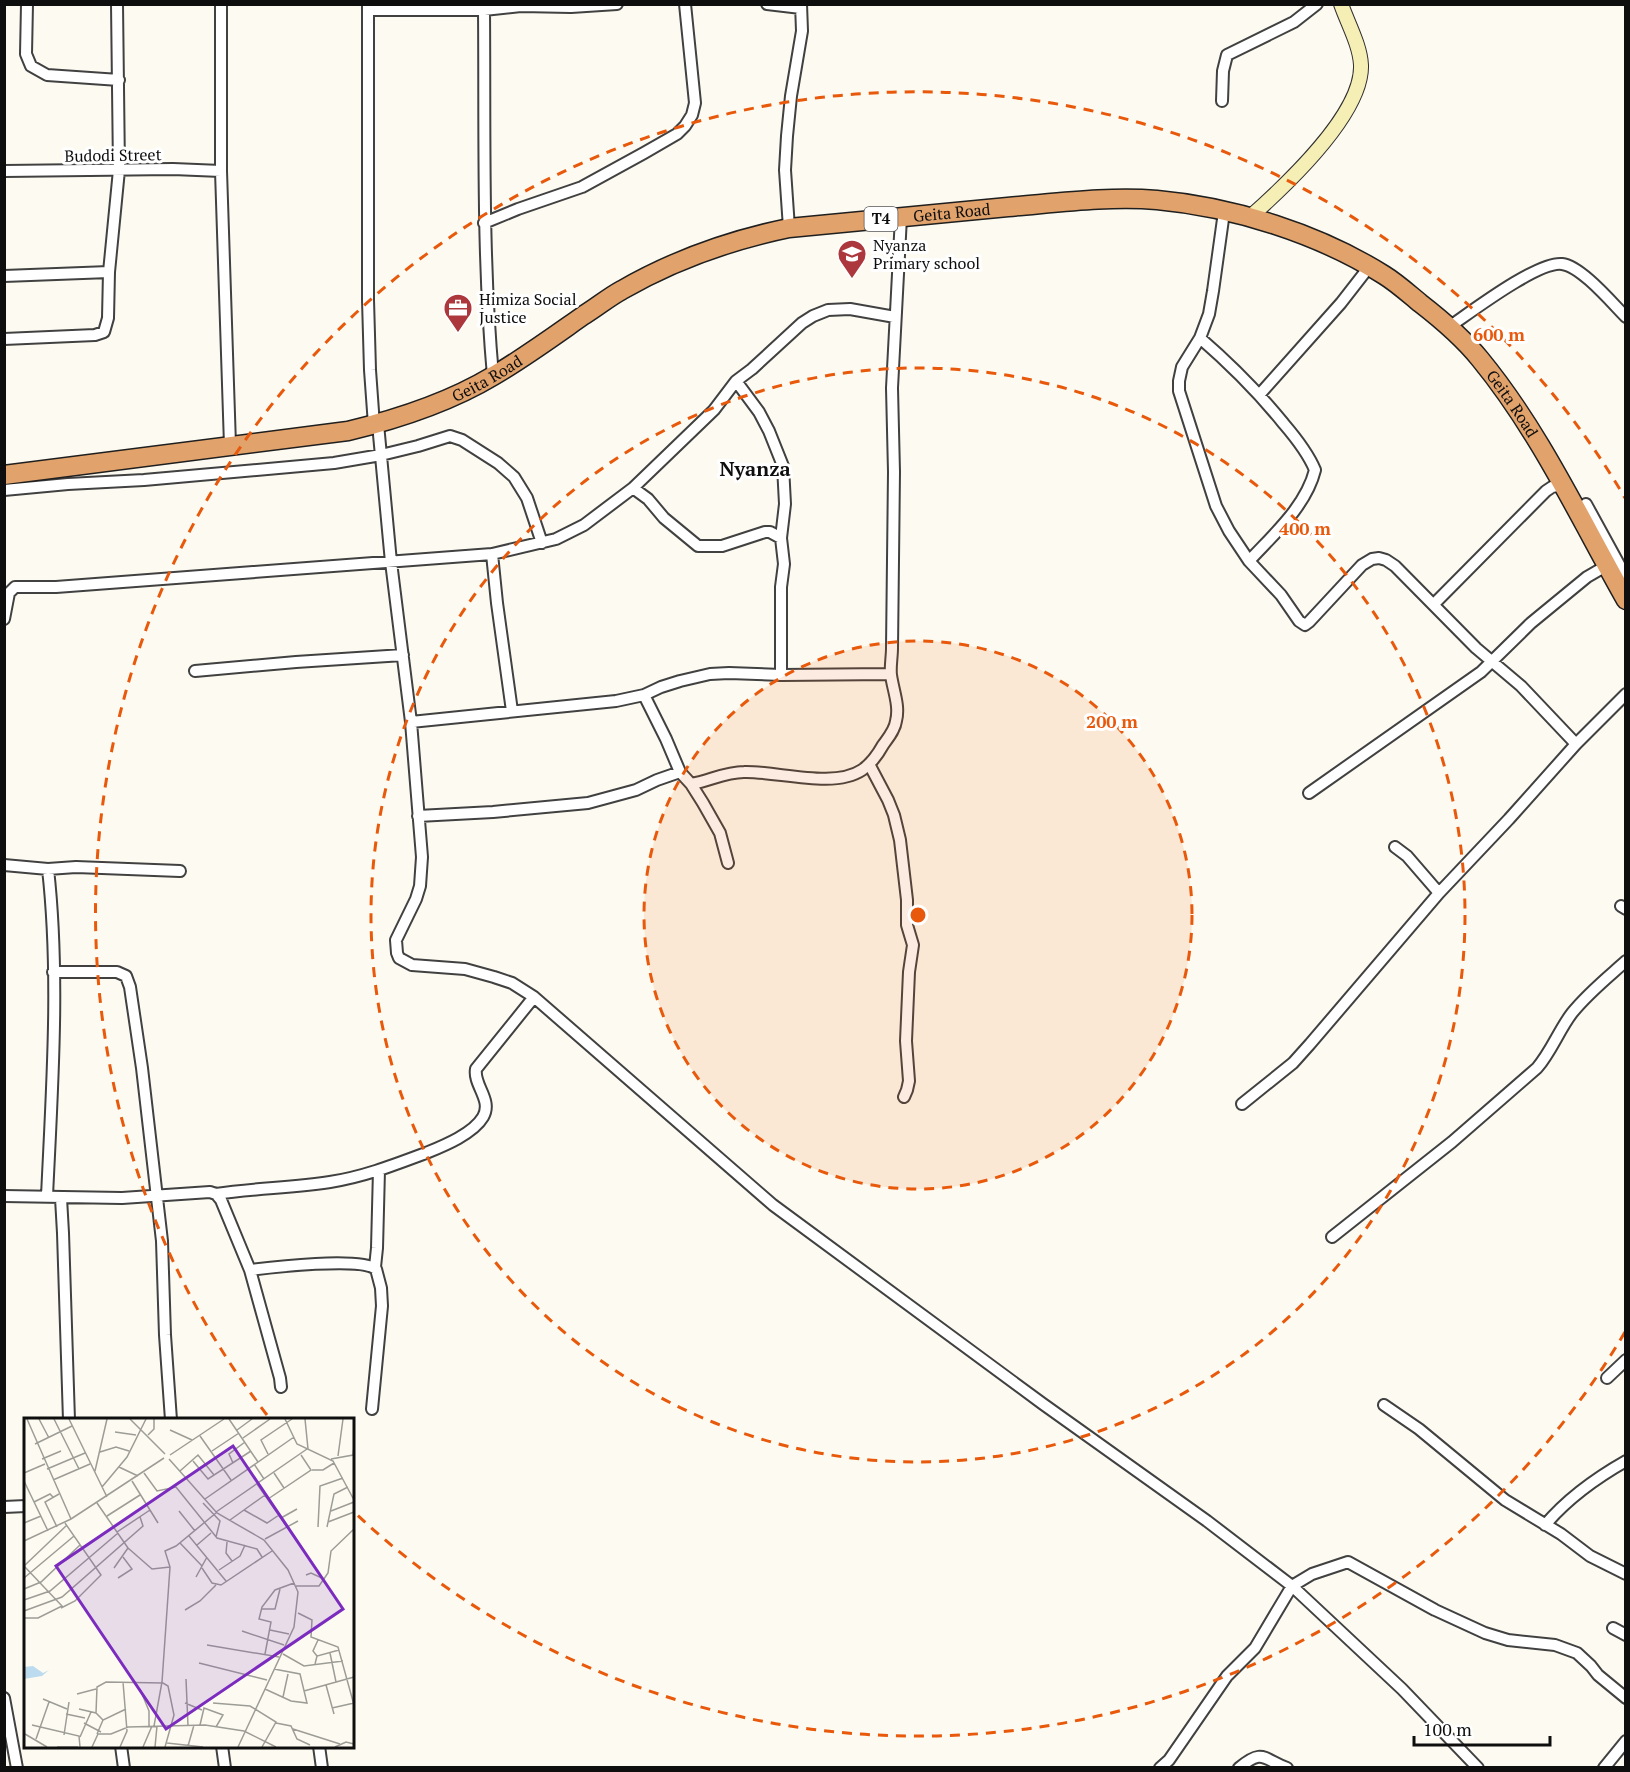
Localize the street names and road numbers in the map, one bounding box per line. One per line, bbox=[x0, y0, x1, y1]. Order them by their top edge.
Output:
street label: Budodi Street bbox=[64, 143, 162, 167]
street label: Geita Road bbox=[912, 198, 992, 227]
road number: T4 bbox=[864, 207, 898, 231]
street label: Geita Road bbox=[448, 350, 527, 407]
street label: Geita Road bbox=[1482, 365, 1544, 442]

